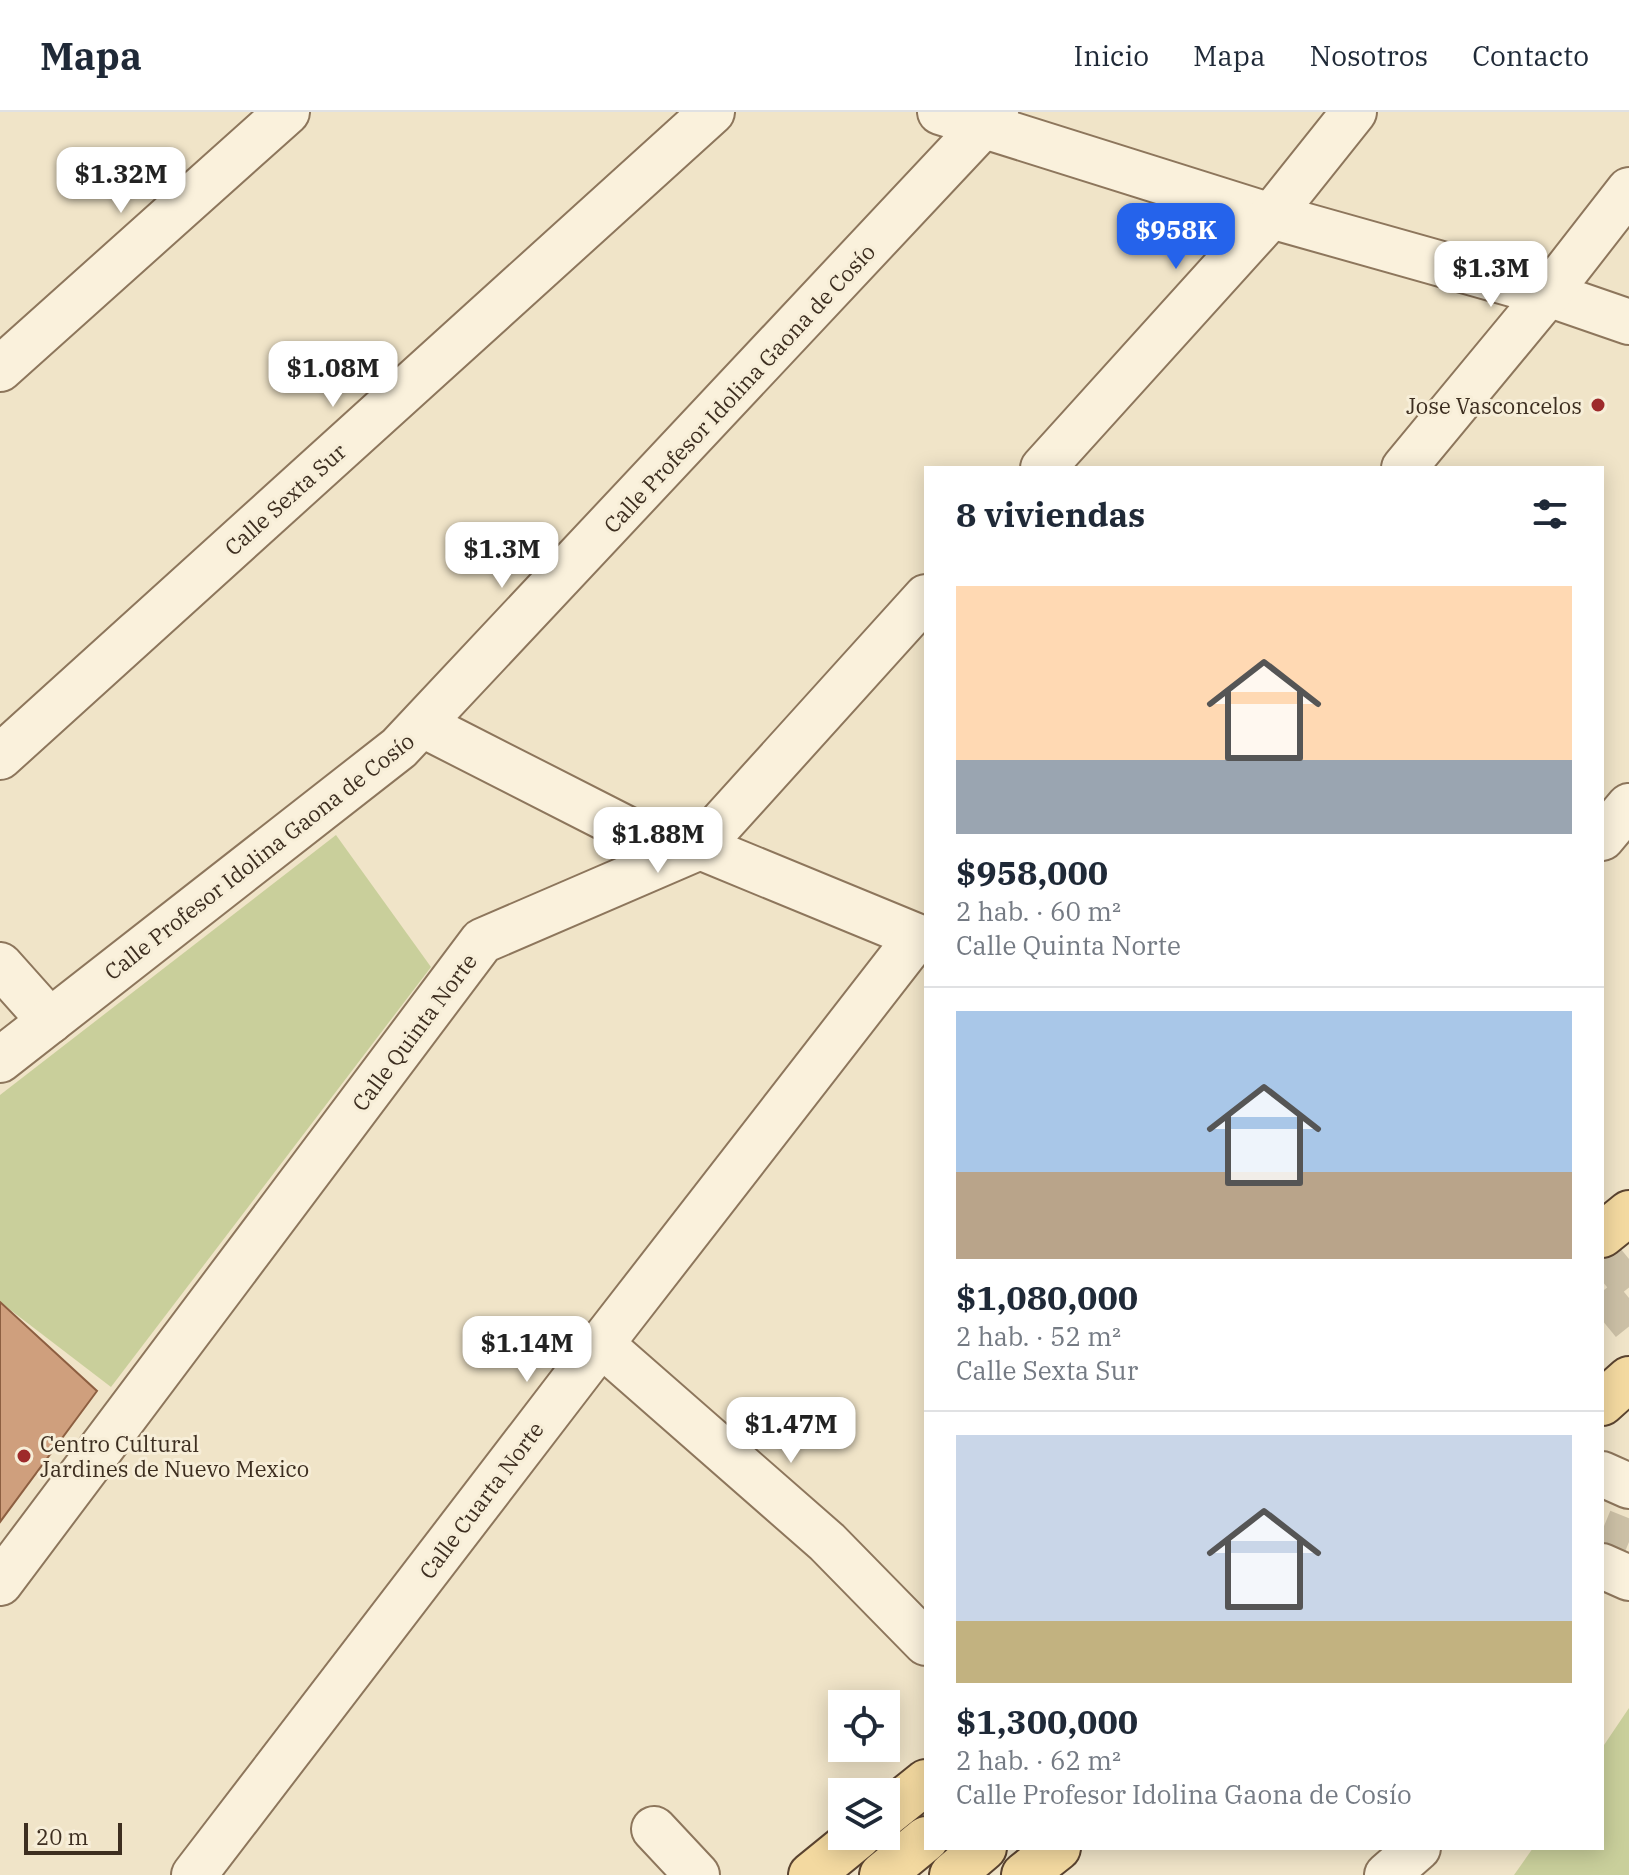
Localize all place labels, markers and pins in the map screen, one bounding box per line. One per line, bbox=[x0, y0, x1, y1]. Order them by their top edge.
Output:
pin: $1.32M bbox=[56, 147, 186, 215]
pin: $958K bbox=[1120, 203, 1232, 271]
pin: $1.3M bbox=[1435, 241, 1547, 309]
pin: $1.08M bbox=[268, 341, 398, 409]
place label: Jose Vasconcelos bbox=[1406, 391, 1582, 420]
marker: Jose Vasconcelos bbox=[1589, 396, 1607, 414]
pin: $1.3M bbox=[446, 522, 558, 590]
pin: $1.88M bbox=[593, 807, 723, 875]
pin: $1.14M bbox=[462, 1316, 592, 1384]
pin: $1.47M bbox=[726, 1397, 856, 1465]
place label: Centro Cultural Jardines de Nuevo Mexico bbox=[40, 1429, 309, 1483]
marker: Centro Cultural Jardines de Nuevo Mexico bbox=[15, 1447, 33, 1465]

